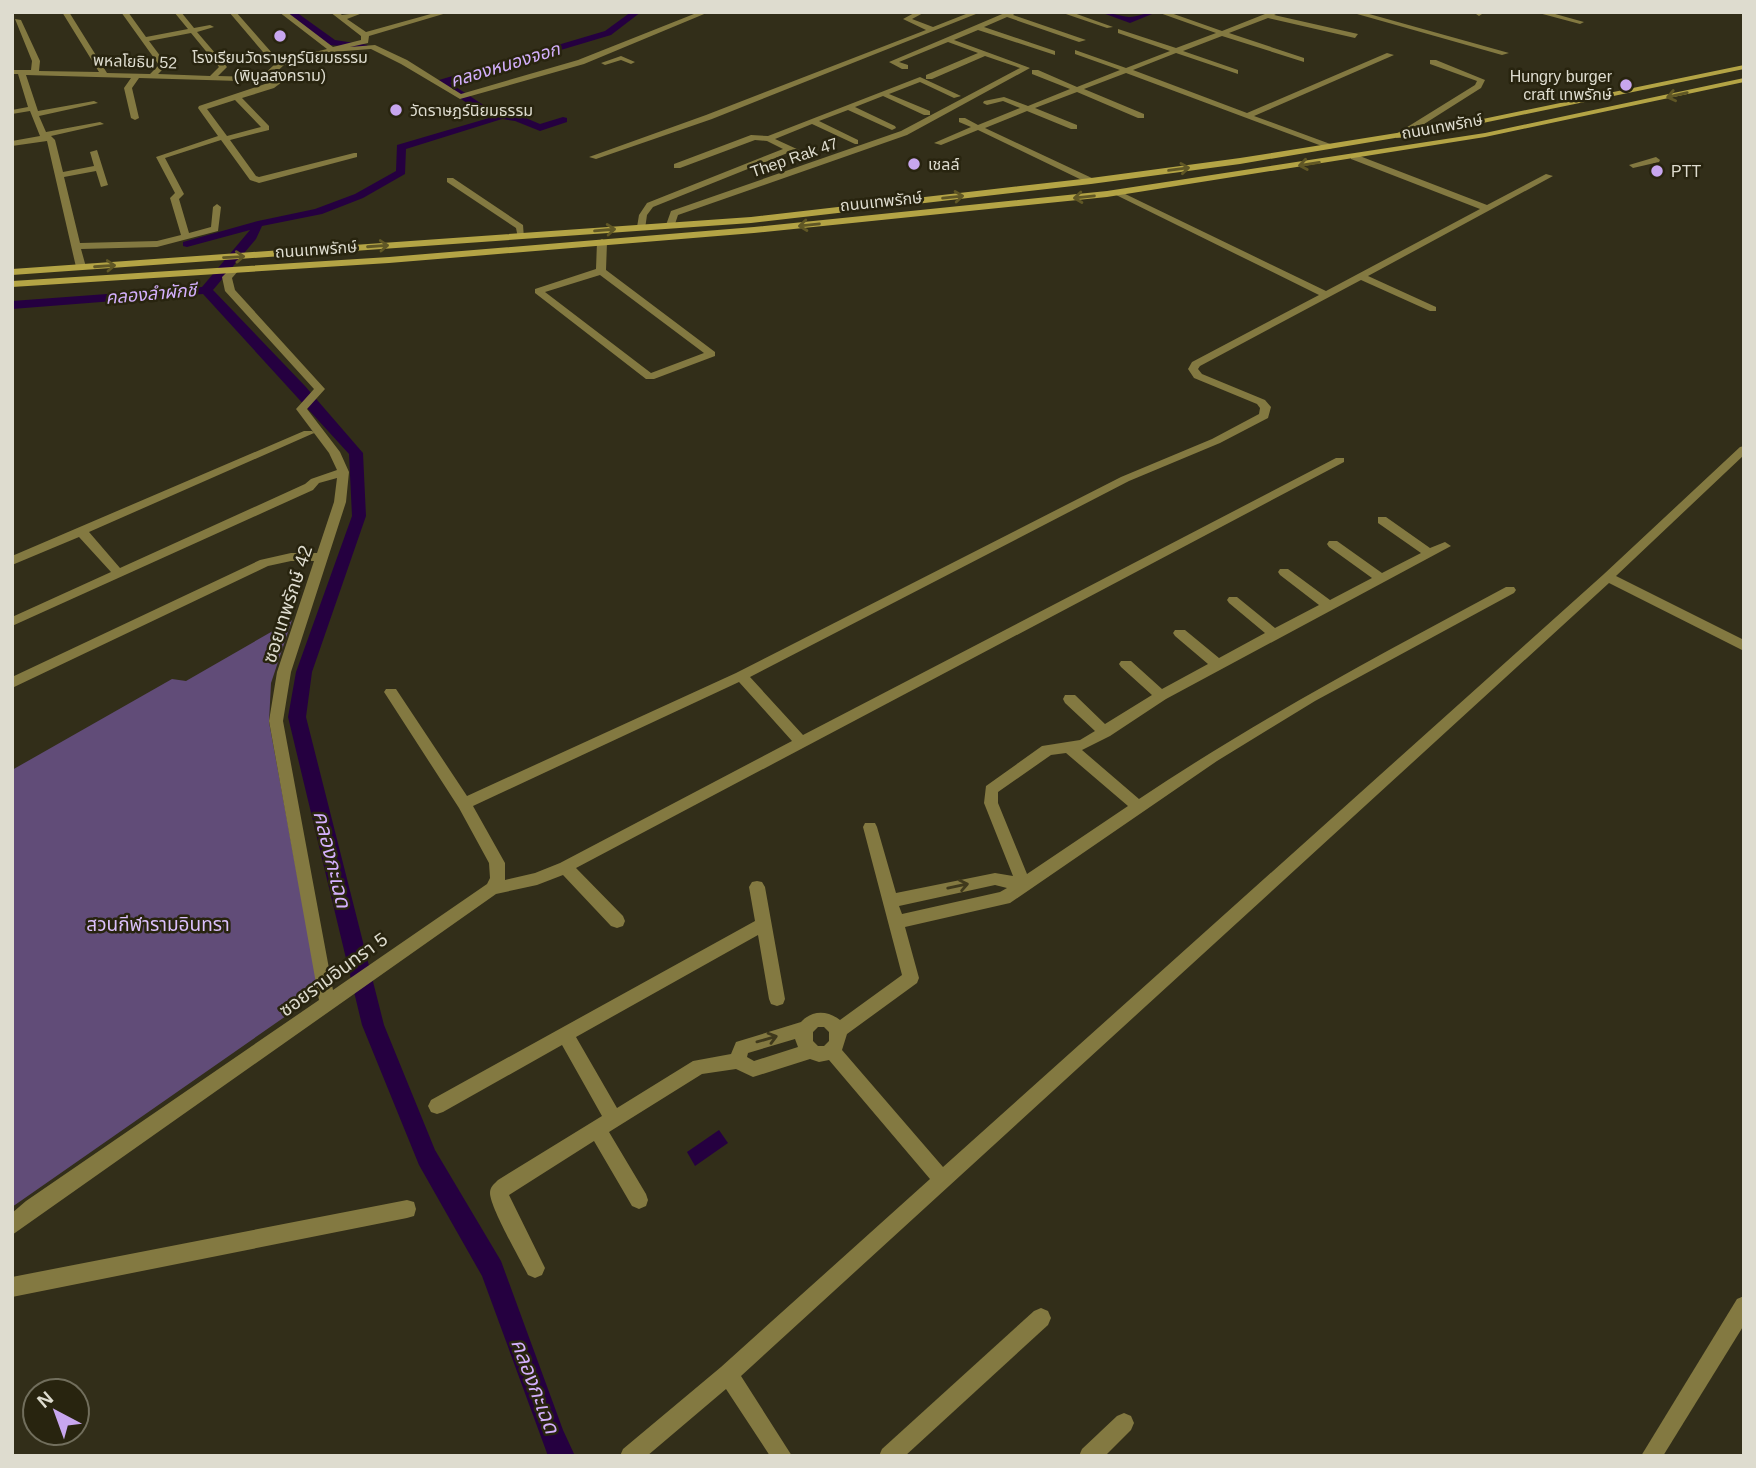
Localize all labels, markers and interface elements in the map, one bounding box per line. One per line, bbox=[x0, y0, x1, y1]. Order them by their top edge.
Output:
marker: โรงเรียนวัดราษฎร์นิยมธรรม (พิบูลสงคราม) bbox=[272, 28, 288, 44]
water label: คลองหนองจอก bbox=[448, 38, 563, 91]
place label: โรงเรียนวัดราษฎร์นิยมธรรม (พิบูลสงคราม) bbox=[192, 49, 368, 85]
street label: พหลโยธิน 52 bbox=[93, 52, 178, 71]
place label: Hungry burger craft เทพรักษ์ bbox=[1510, 68, 1613, 103]
marker: Hungry burger craft เทพรักษ์ bbox=[1618, 77, 1634, 93]
one-way arrow bbox=[1666, 89, 1689, 102]
marker: วัดราษฎร์นิยมธรรม bbox=[388, 102, 404, 118]
place label: วัดราษฎร์นิยมธรรม bbox=[410, 102, 533, 119]
street label: ถนนเทพรักษ์ bbox=[1400, 111, 1484, 142]
street label: Thep Rak 47 bbox=[748, 134, 840, 180]
marker: เชลล์ bbox=[906, 156, 922, 172]
place label: เชลล์ bbox=[928, 156, 960, 173]
one-way arrow bbox=[1298, 158, 1321, 171]
one-way arrow bbox=[1167, 163, 1190, 176]
marker: PTT bbox=[1649, 163, 1665, 179]
place label: PTT bbox=[1671, 163, 1701, 180]
street label: ถนนเทพรักษ์ bbox=[839, 189, 923, 214]
one-way arrow bbox=[942, 190, 964, 203]
one-way arrow bbox=[1073, 191, 1096, 204]
one-way arrow bbox=[798, 218, 821, 231]
one-way arrow bbox=[593, 223, 616, 236]
street label: ถนนเทพรักษ์ bbox=[274, 238, 358, 261]
one-way arrow bbox=[366, 239, 389, 252]
one-way arrow bbox=[222, 250, 245, 263]
one-way arrow bbox=[93, 259, 116, 272]
water label: คลองลำผักชี bbox=[105, 280, 200, 308]
street label: ซอยเทพรักษ์ 42 bbox=[259, 543, 316, 666]
water label: คลองกะเฉด bbox=[309, 808, 356, 911]
one-way arrow bbox=[946, 879, 969, 893]
park label: สวนกีฬารามอินทรา bbox=[86, 914, 230, 935]
street label: ซอยรามอินทรา 5 bbox=[275, 928, 391, 1021]
one-way arrow bbox=[755, 1032, 777, 1045]
water label: คลองกะเฉด bbox=[507, 1335, 564, 1437]
north arrow bbox=[21, 1377, 91, 1447]
text: N bbox=[33, 1387, 57, 1412]

